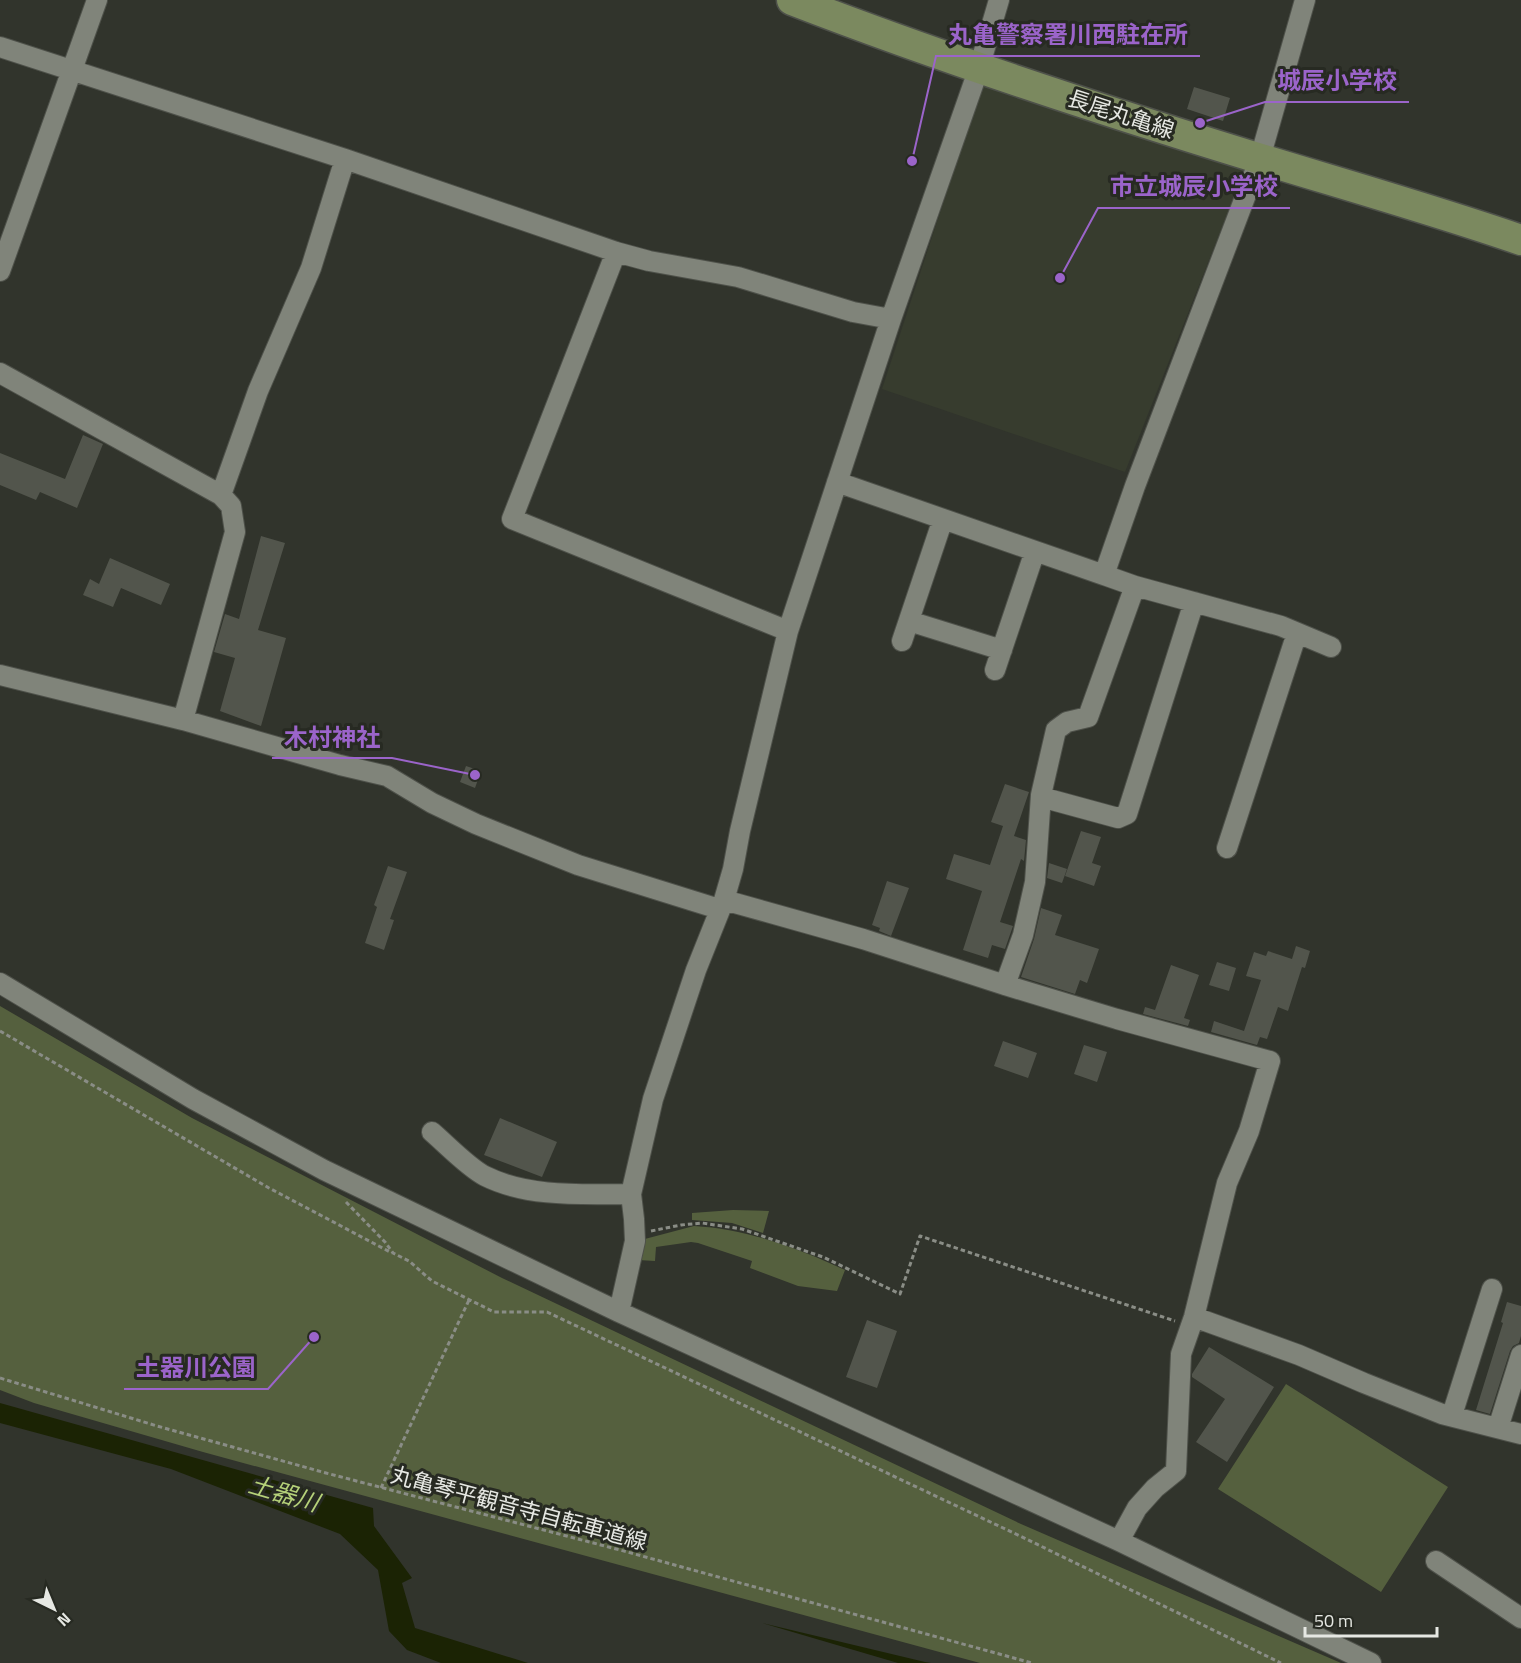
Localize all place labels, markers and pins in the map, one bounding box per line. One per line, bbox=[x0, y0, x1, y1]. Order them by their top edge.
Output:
callout: 丸亀警察署川西駐在所 bbox=[936, 14, 1200, 56]
callout: 城辰小学校 bbox=[1265, 60, 1409, 102]
callout: 市立城辰小学校 bbox=[1098, 166, 1290, 208]
callout: 木村神社 bbox=[272, 716, 392, 758]
callout: 土器川公園 bbox=[124, 1347, 268, 1389]

